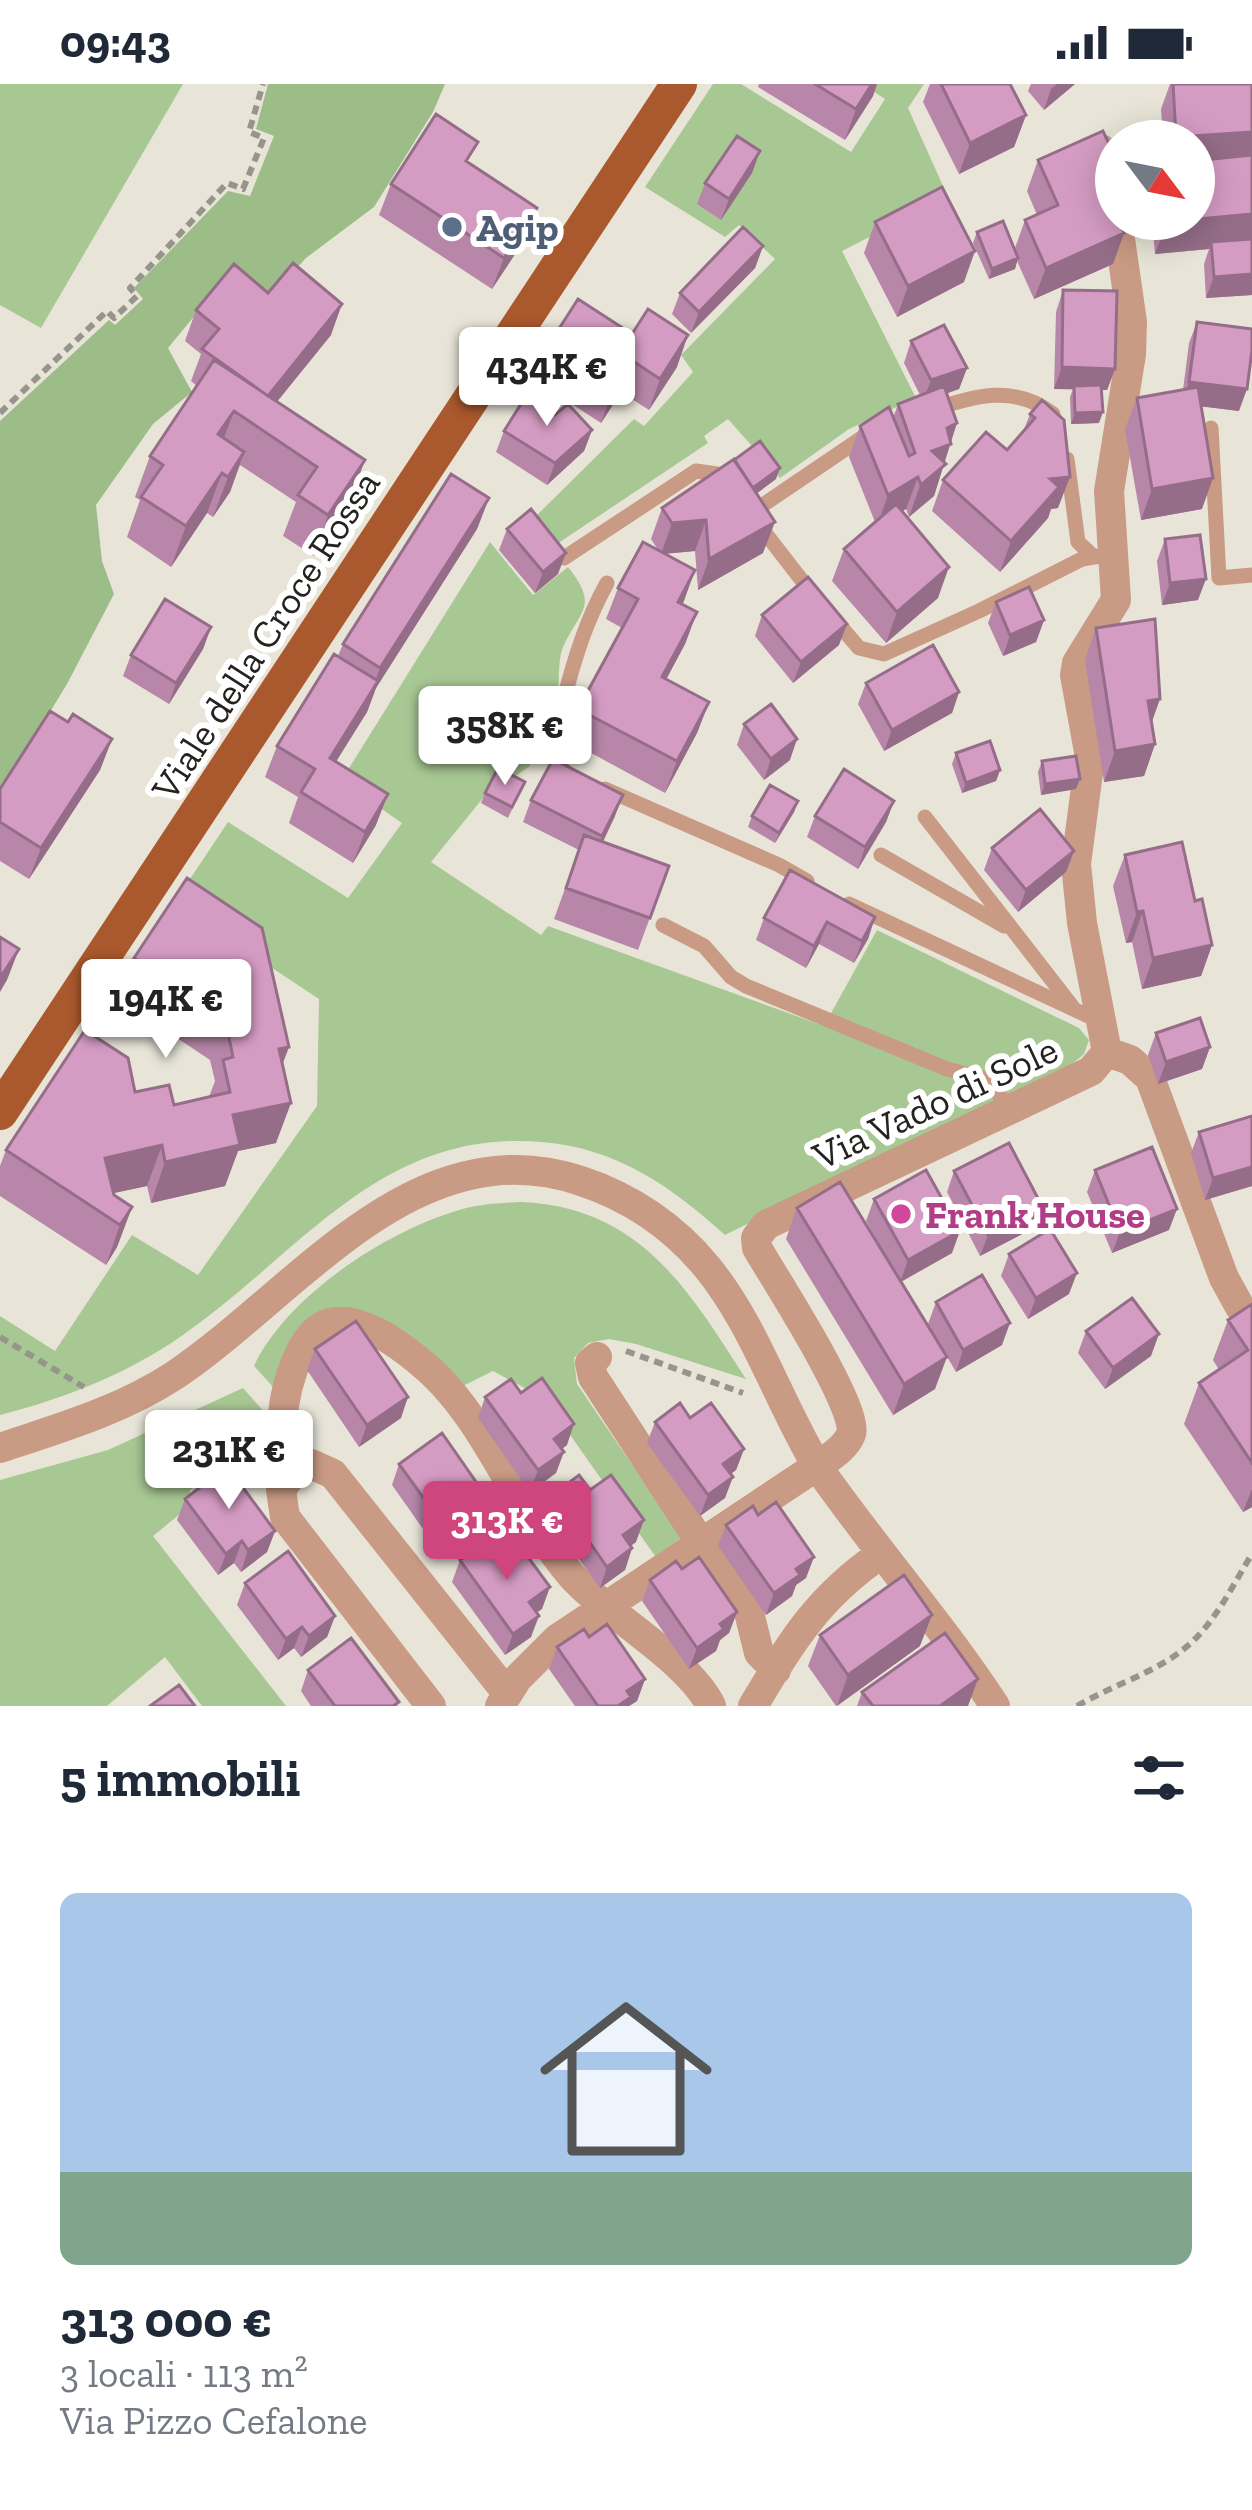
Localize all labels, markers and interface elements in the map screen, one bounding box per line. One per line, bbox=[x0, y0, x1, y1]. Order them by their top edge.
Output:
text: 09:43 bbox=[60, 15, 171, 69]
north arrow bbox=[1095, 120, 1215, 240]
map controls bbox=[1095, 120, 1215, 240]
place label: Agip bbox=[476, 204, 558, 251]
marker: Agip bbox=[439, 214, 465, 240]
pin: 434K € bbox=[449, 327, 645, 429]
text: 434K € bbox=[486, 342, 608, 389]
street label: Viale della Croce Rossa bbox=[141, 462, 390, 810]
pin: 358K € bbox=[407, 686, 603, 788]
text: 358K € bbox=[446, 701, 564, 748]
pin: 194K € bbox=[68, 959, 264, 1061]
text: 194K € bbox=[108, 974, 224, 1021]
street label: Via Vado di Sole bbox=[805, 1025, 1065, 1180]
place label: Frank House bbox=[925, 1191, 1145, 1238]
marker: Frank House bbox=[888, 1201, 914, 1227]
pin: 231K € bbox=[131, 1410, 327, 1512]
text: 231K € bbox=[172, 1425, 286, 1472]
pin: 313K € bbox=[409, 1481, 605, 1583]
text: 313K € bbox=[450, 1496, 564, 1543]
icon: filters bbox=[1126, 1745, 1192, 1811]
text: 5 immobili bbox=[60, 1748, 301, 1809]
icon: home bbox=[518, 1971, 734, 2187]
text: 313 000 € bbox=[60, 2289, 272, 2350]
text: 3 locali · 113 m² bbox=[60, 2350, 308, 2397]
text: Via Pizzo Cefalone bbox=[60, 2397, 367, 2444]

